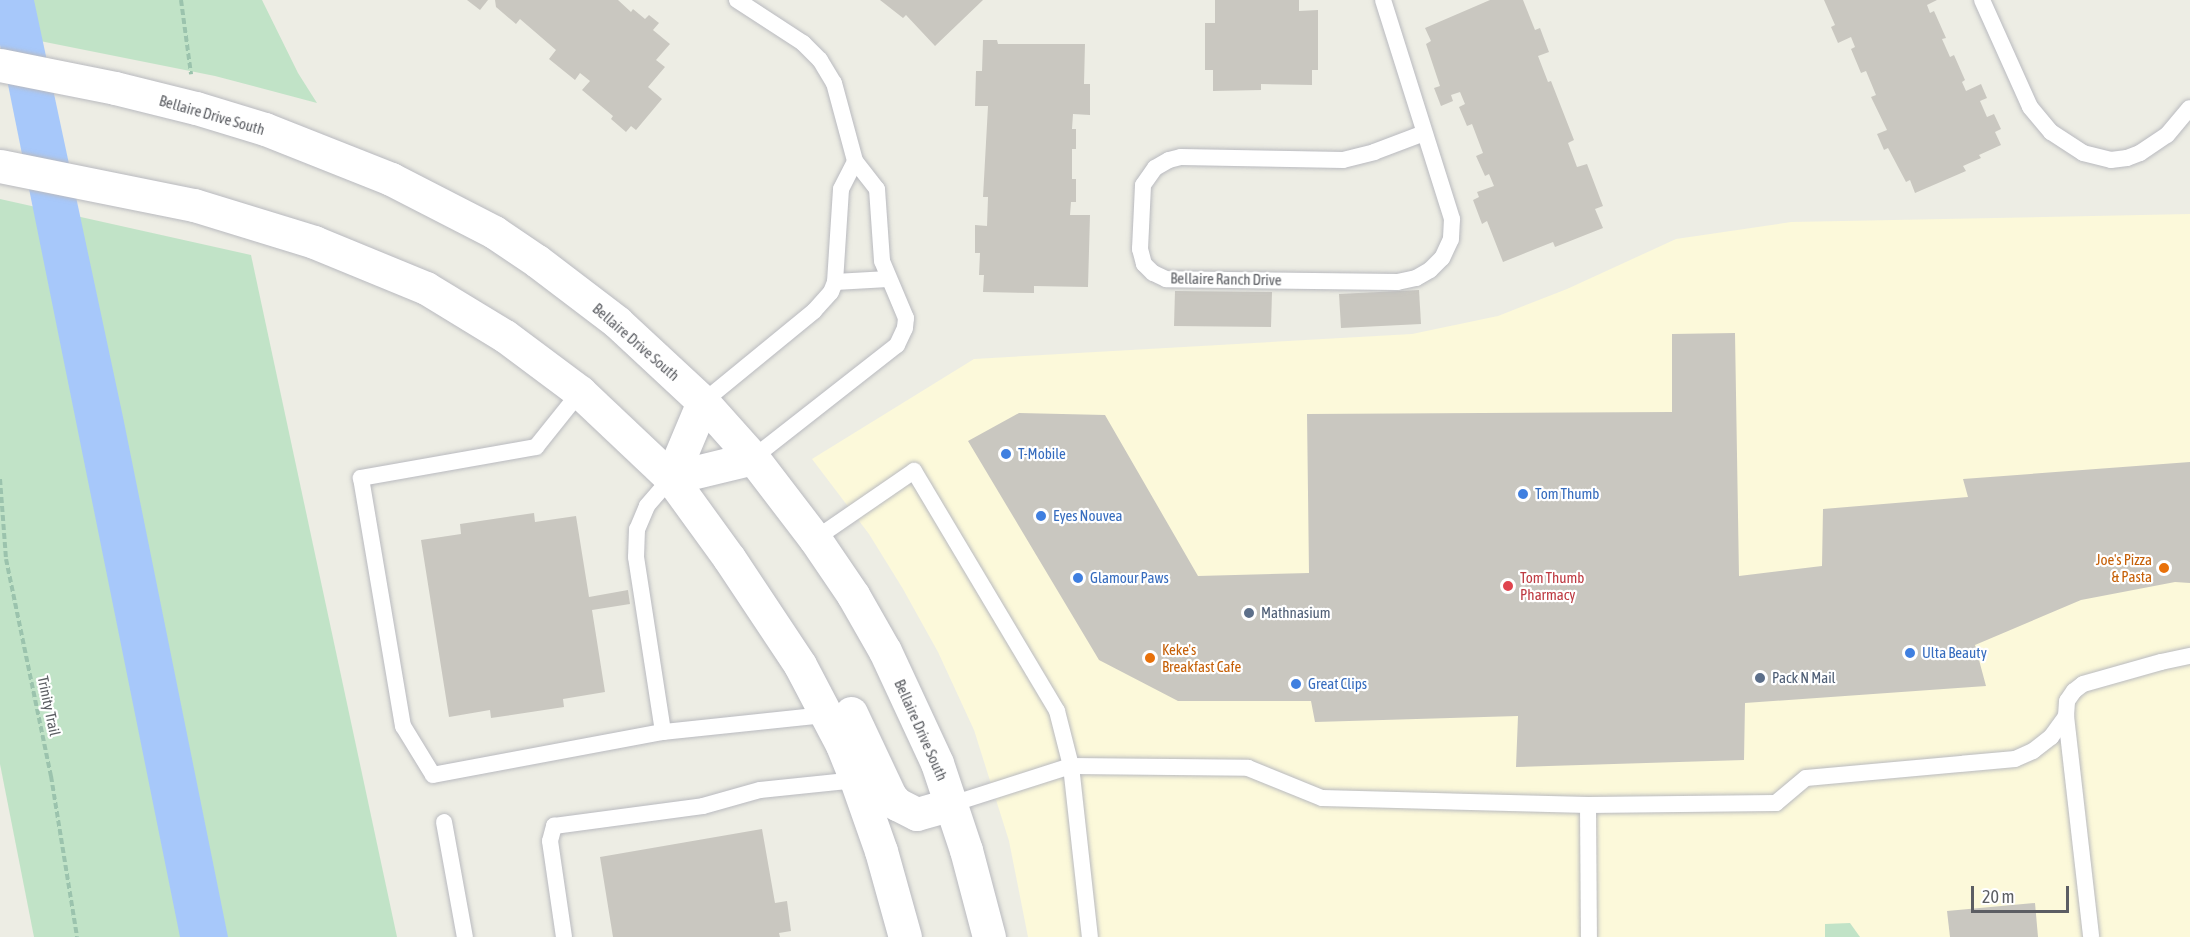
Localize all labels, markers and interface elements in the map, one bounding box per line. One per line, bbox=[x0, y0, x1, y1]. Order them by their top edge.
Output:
street label: Bellaire Drive South bbox=[157, 91, 267, 139]
street label: Bellaire Ranch Drive bbox=[1170, 269, 1282, 289]
street label: Bellaire Drive South bbox=[589, 299, 683, 385]
place label: T-Mobile bbox=[1018, 445, 1066, 463]
marker: T-Mobile bbox=[999, 447, 1013, 461]
place label: Tom Thumb bbox=[1535, 485, 1599, 503]
marker: Tom Thumb bbox=[1516, 487, 1530, 501]
place label: Eyes Nouvea bbox=[1053, 507, 1123, 525]
marker: Eyes Nouvea bbox=[1034, 509, 1048, 523]
place label: Joe's Pizza & Pasta bbox=[2096, 550, 2152, 585]
marker: Joe's Pizza & Pasta bbox=[2157, 561, 2171, 575]
place label: Tom Thumb Pharmacy bbox=[1520, 568, 1584, 603]
place label: Glamour Paws bbox=[1090, 569, 1169, 587]
marker: Glamour Paws bbox=[1071, 571, 1085, 585]
marker: Tom Thumb Pharmacy bbox=[1501, 579, 1515, 593]
place label: Mathnasium bbox=[1261, 604, 1331, 622]
marker: Mathnasium bbox=[1242, 606, 1256, 620]
place label: Keke's Breakfast Cafe bbox=[1162, 640, 1241, 675]
place label: Ulta Beauty bbox=[1922, 644, 1987, 662]
marker: Ulta Beauty bbox=[1903, 646, 1917, 660]
marker: Keke's Breakfast Cafe bbox=[1143, 651, 1157, 665]
place label: Pack N Mail bbox=[1772, 669, 1836, 687]
marker: Pack N Mail bbox=[1753, 671, 1767, 685]
street label: Trinity Trail bbox=[34, 674, 64, 738]
place label: Great Clips bbox=[1308, 675, 1367, 693]
street label: Bellaire Drive South bbox=[891, 677, 951, 783]
marker: Great Clips bbox=[1289, 677, 1303, 691]
scale bar bbox=[1974, 874, 2072, 912]
text: 20 m bbox=[1982, 886, 2014, 907]

